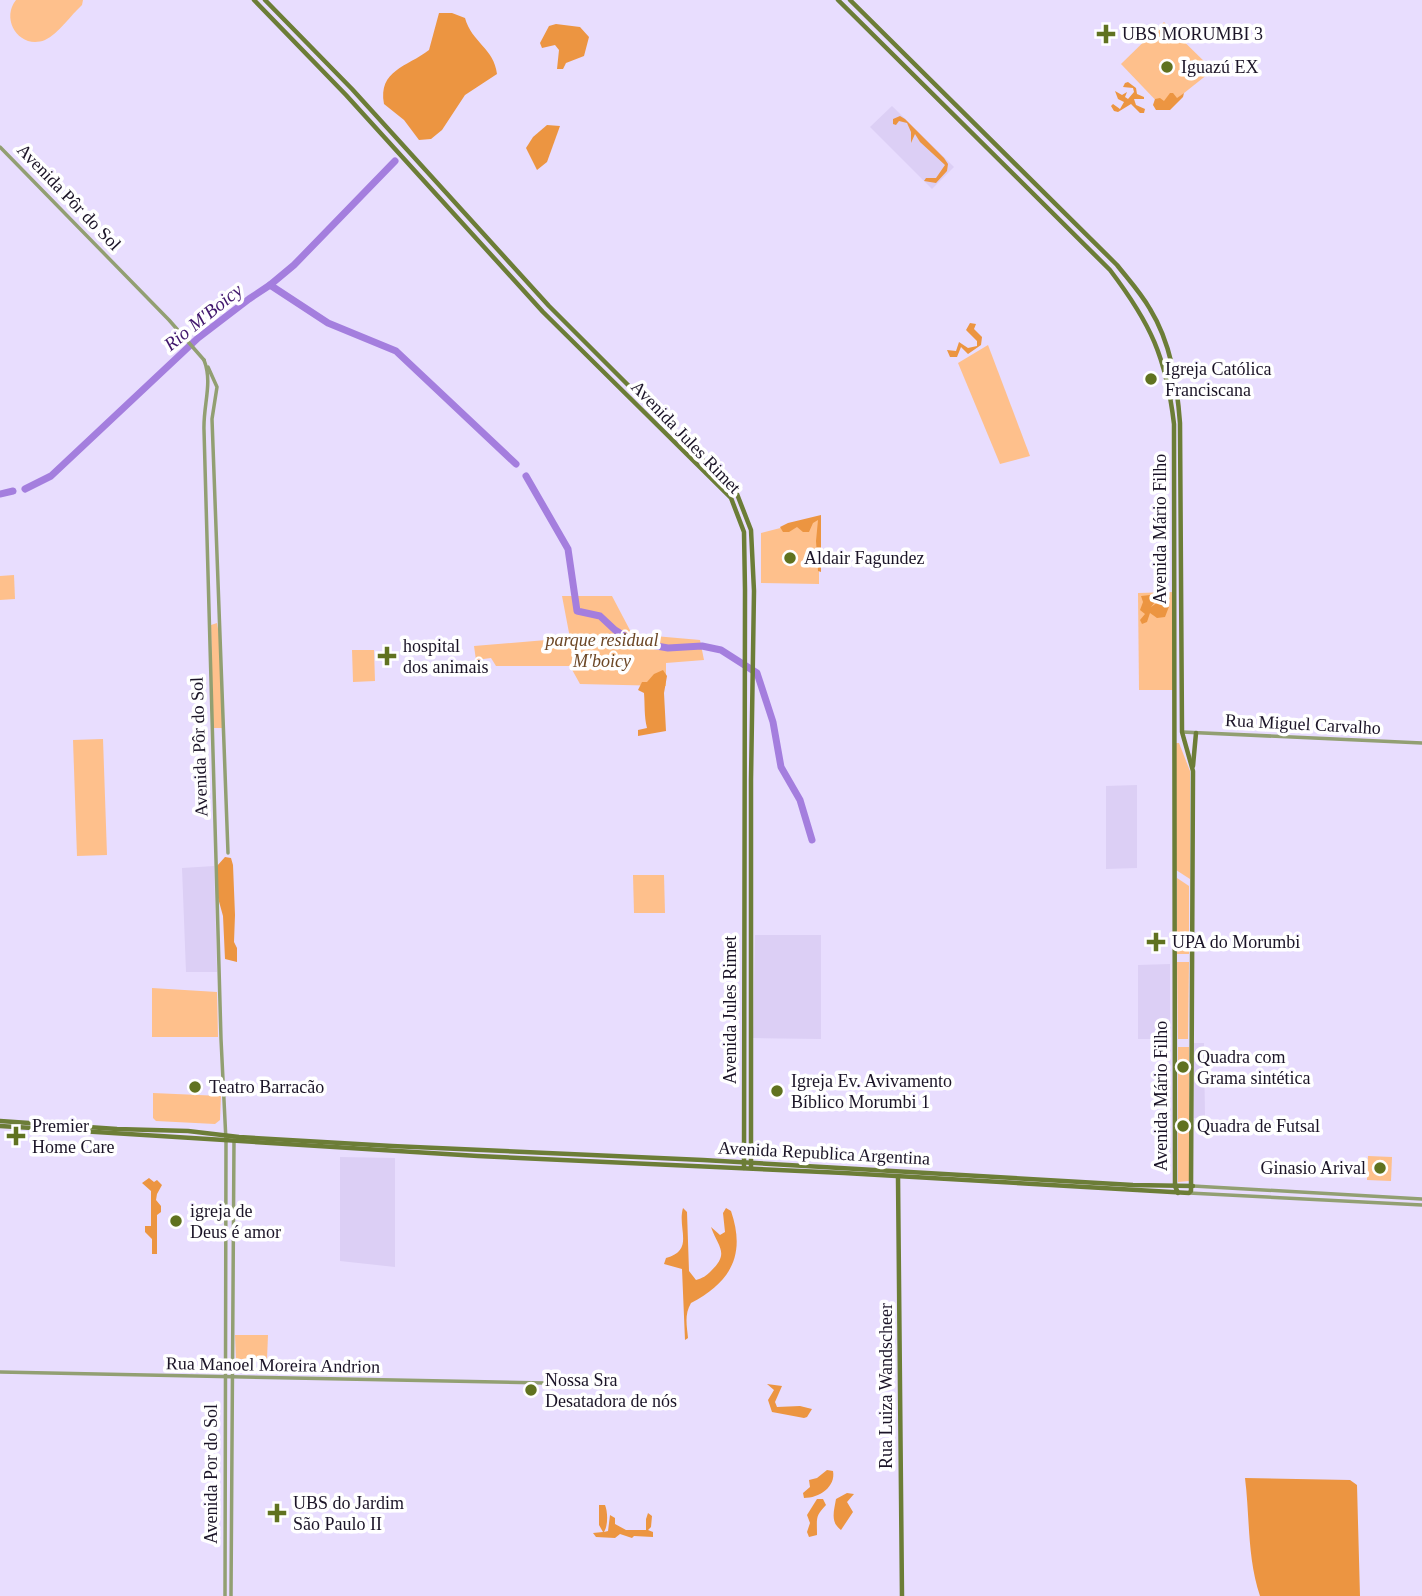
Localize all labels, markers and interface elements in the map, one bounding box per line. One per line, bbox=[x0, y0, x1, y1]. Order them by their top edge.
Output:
marker: UBS MORUMBI 3 bbox=[1096, 24, 1116, 44]
place label: UBS MORUMBI 3 bbox=[1122, 24, 1263, 44]
place label: Iguazú EX bbox=[1181, 57, 1258, 77]
marker: Iguazú EX bbox=[1159, 59, 1175, 75]
street label: Avenida Pôr do Sol bbox=[13, 140, 125, 254]
water label: Rio M'Boicy bbox=[159, 279, 247, 355]
place label: Igreja Católica Franciscana bbox=[1165, 359, 1271, 400]
marker: Igreja Católica Franciscana bbox=[1143, 371, 1159, 387]
street label: Avenida Jules Rimet bbox=[627, 377, 745, 497]
street label: Avenida Mário Filho bbox=[1150, 454, 1170, 604]
place label: Aldair Fagundez bbox=[804, 548, 924, 568]
marker: Aldair Fagundez bbox=[782, 550, 798, 566]
park label: parque residual M'boicy bbox=[543, 630, 659, 671]
place label: hospital dos animais bbox=[403, 636, 489, 677]
marker: hospital dos animais bbox=[377, 646, 397, 666]
street label: Avenida Pôr do Sol bbox=[187, 677, 211, 817]
street label: Rua Miguel Carvalho bbox=[1225, 710, 1381, 738]
marker: UPA do Morumbi bbox=[1146, 932, 1166, 952]
place label: UPA do Morumbi bbox=[1172, 932, 1300, 952]
street label: Avenida Jules Rimet bbox=[720, 936, 740, 1084]
street label: Avenida Mário Filho bbox=[1151, 1021, 1171, 1171]
place label: Quadra com Grama sintética bbox=[1197, 1047, 1310, 1088]
marker: Quadra com Grama sintética bbox=[1175, 1059, 1191, 1075]
place label: Igreja Ev. Avivamento Bíblico Morumbi 1 bbox=[791, 1071, 952, 1112]
place label: Teatro Barracão bbox=[209, 1077, 324, 1097]
marker: Teatro Barracão bbox=[187, 1079, 203, 1095]
marker: Igreja Ev. Avivamento Bíblico Morumbi 1 bbox=[769, 1083, 785, 1099]
place label: Premier Home Care bbox=[32, 1116, 114, 1157]
place label: Quadra de Futsal bbox=[1197, 1116, 1320, 1136]
marker: Quadra de Futsal bbox=[1175, 1118, 1191, 1134]
marker: Premier Home Care bbox=[6, 1126, 26, 1146]
street label: Avenida Republica Argentina bbox=[717, 1137, 931, 1169]
place label: Ginasio Arival bbox=[1261, 1158, 1366, 1178]
marker: Ginasio Arival bbox=[1372, 1160, 1388, 1176]
place label: igreja de Deus é amor bbox=[190, 1201, 281, 1242]
marker: igreja de Deus é amor bbox=[168, 1213, 184, 1229]
street label: Rua Luiza Wandscheer bbox=[876, 1303, 896, 1469]
street label: Rua Manoel Moreira Andrion bbox=[166, 1353, 380, 1377]
place label: Nossa Sra Desatadora de nós bbox=[545, 1370, 677, 1411]
marker: Nossa Sra Desatadora de nós bbox=[523, 1382, 539, 1398]
street label: Avenida Por do Sol bbox=[201, 1404, 221, 1544]
place label: UBS do Jardim São Paulo II bbox=[293, 1493, 404, 1534]
marker: UBS do Jardim São Paulo II bbox=[267, 1503, 287, 1523]

